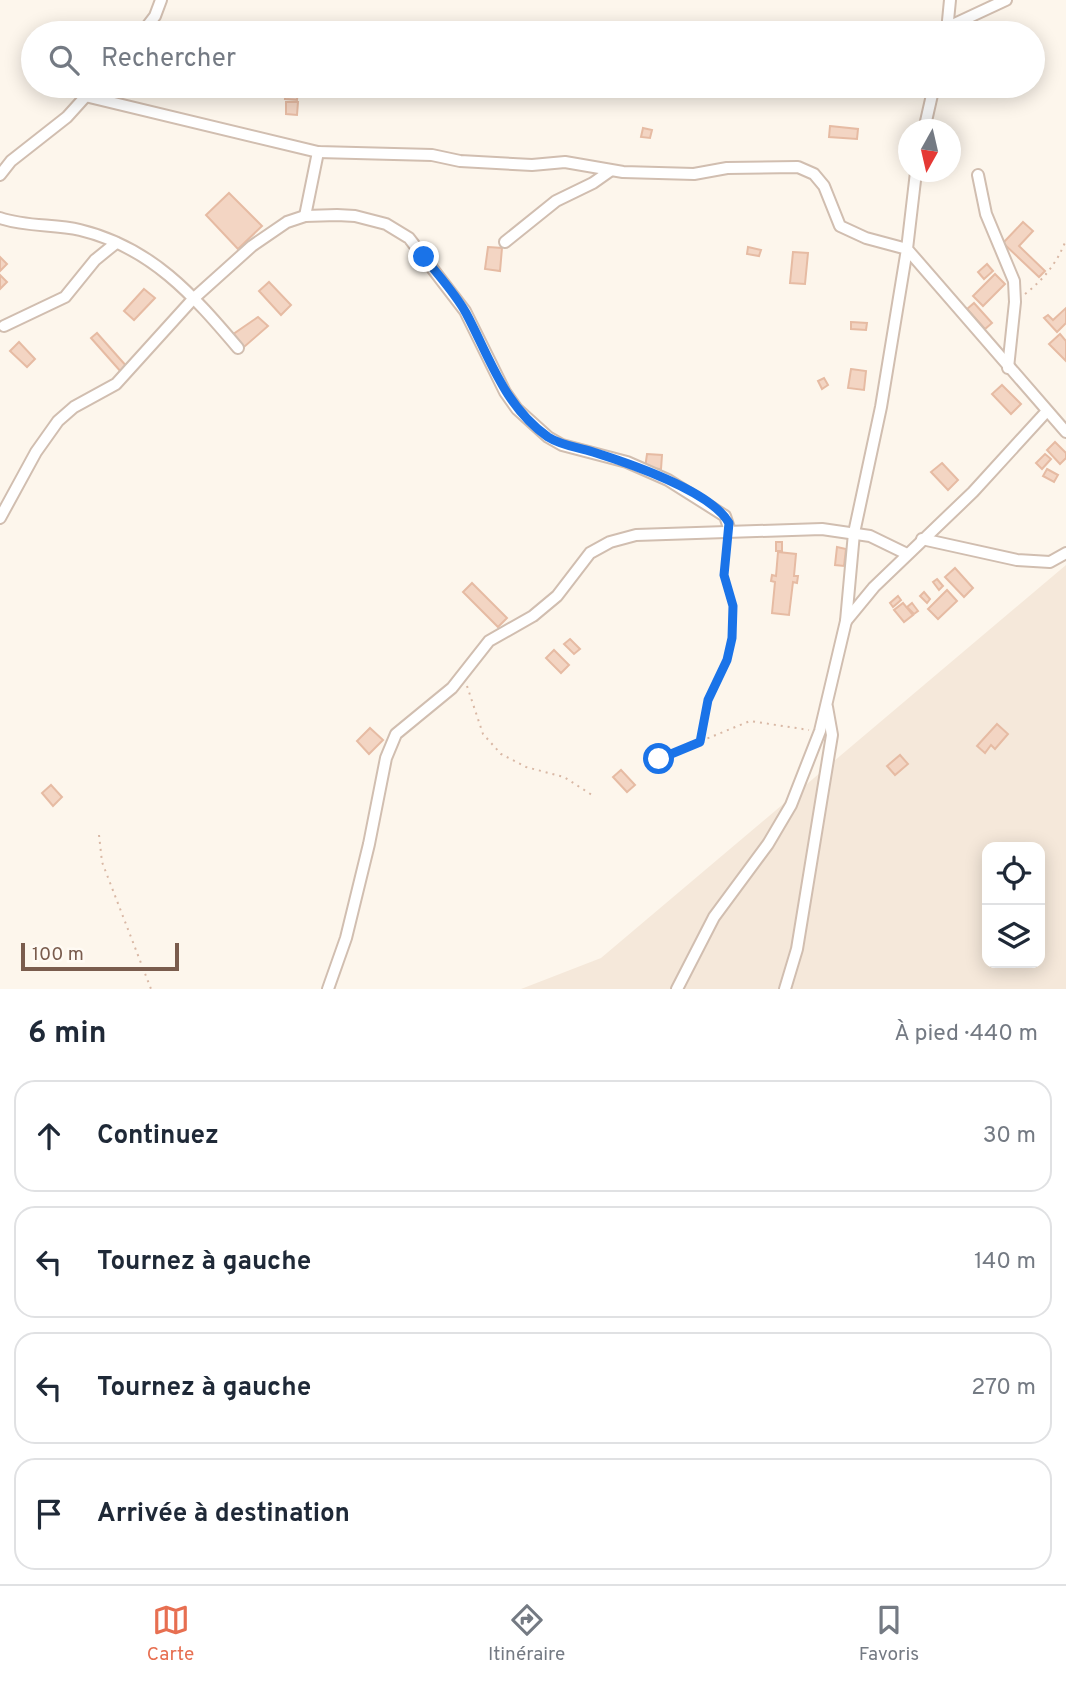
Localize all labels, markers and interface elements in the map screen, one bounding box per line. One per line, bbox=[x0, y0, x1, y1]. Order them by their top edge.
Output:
search box bbox=[21, 21, 1045, 98]
icon: search bbox=[45, 41, 83, 79]
text: Rechercher bbox=[101, 43, 236, 76]
north arrow bbox=[898, 119, 961, 182]
route end bbox=[408, 241, 439, 272]
route start bbox=[643, 743, 674, 774]
map controls bbox=[982, 842, 1045, 968]
button: locate bbox=[982, 842, 1045, 905]
button: layers bbox=[982, 905, 1045, 968]
scale bar bbox=[21, 940, 178, 972]
text: 100 m bbox=[32, 943, 84, 967]
text: 6 min bbox=[28, 1016, 106, 1053]
text: À pied · 440 m bbox=[894, 1020, 1038, 1049]
icon: ahead bbox=[30, 1117, 68, 1155]
text: Continuez bbox=[97, 1120, 219, 1153]
text: 30 m bbox=[983, 1122, 1036, 1151]
icon: left bbox=[30, 1243, 68, 1281]
text: Tournez à gauche bbox=[97, 1246, 311, 1279]
text: 140 m bbox=[974, 1248, 1036, 1277]
icon: left bbox=[30, 1369, 68, 1407]
text: Tournez à gauche bbox=[97, 1372, 311, 1405]
text: 270 m bbox=[971, 1374, 1036, 1403]
icon: arrive bbox=[30, 1495, 68, 1533]
text: Arrivée à destination bbox=[97, 1498, 350, 1531]
tab: Carte bbox=[147, 1601, 194, 1667]
tab: Itinéraire bbox=[488, 1601, 565, 1667]
tab: Favoris bbox=[859, 1601, 919, 1667]

